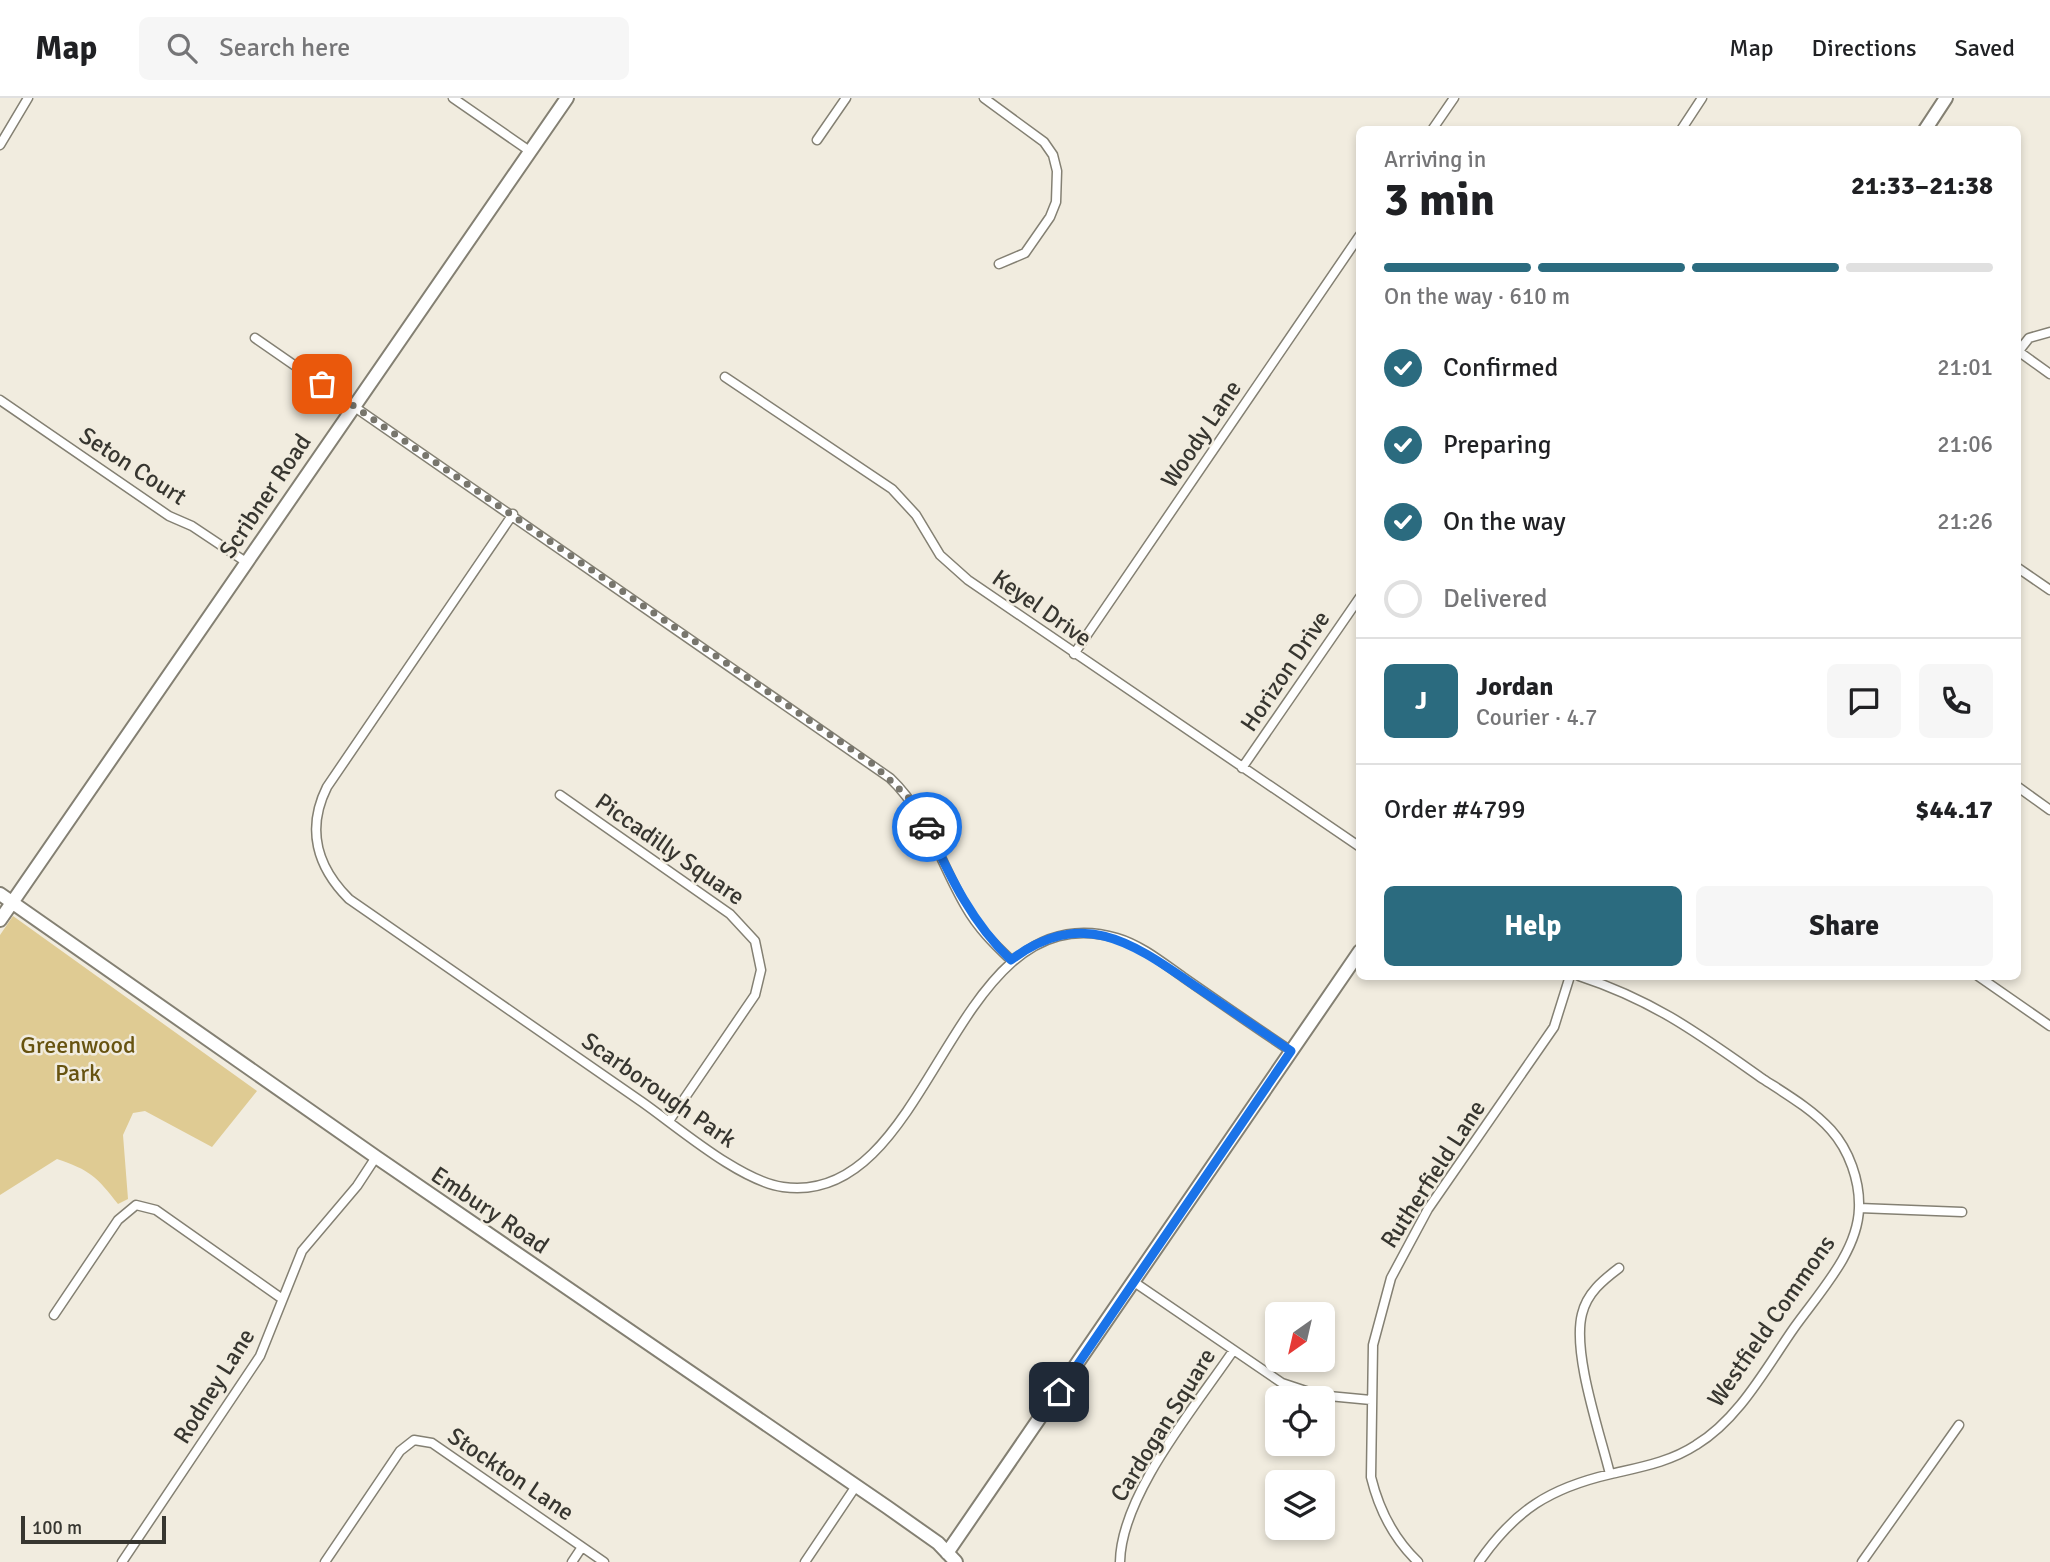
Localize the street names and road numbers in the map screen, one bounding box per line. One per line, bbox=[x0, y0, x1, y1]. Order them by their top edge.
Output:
street label: Woody Lane bbox=[1154, 375, 1248, 493]
street label: Seton Court bbox=[74, 420, 192, 512]
street label: Scribner Road bbox=[212, 428, 318, 564]
street label: Keyel Drive bbox=[986, 563, 1098, 653]
street label: Horizon Drive bbox=[1234, 605, 1336, 737]
street label: Piccadilly Square bbox=[589, 786, 751, 912]
street label: Scarborough Park bbox=[576, 1026, 742, 1154]
street label: Rutherfield Lane bbox=[1374, 1094, 1492, 1254]
street label: Embury Road bbox=[425, 1160, 555, 1260]
street label: Westfield Commons bbox=[1701, 1229, 1841, 1413]
street label: Rodney Lane bbox=[167, 1323, 261, 1449]
street label: Cardogan Square bbox=[1104, 1343, 1222, 1507]
street label: Stockton Lane bbox=[442, 1421, 580, 1527]

